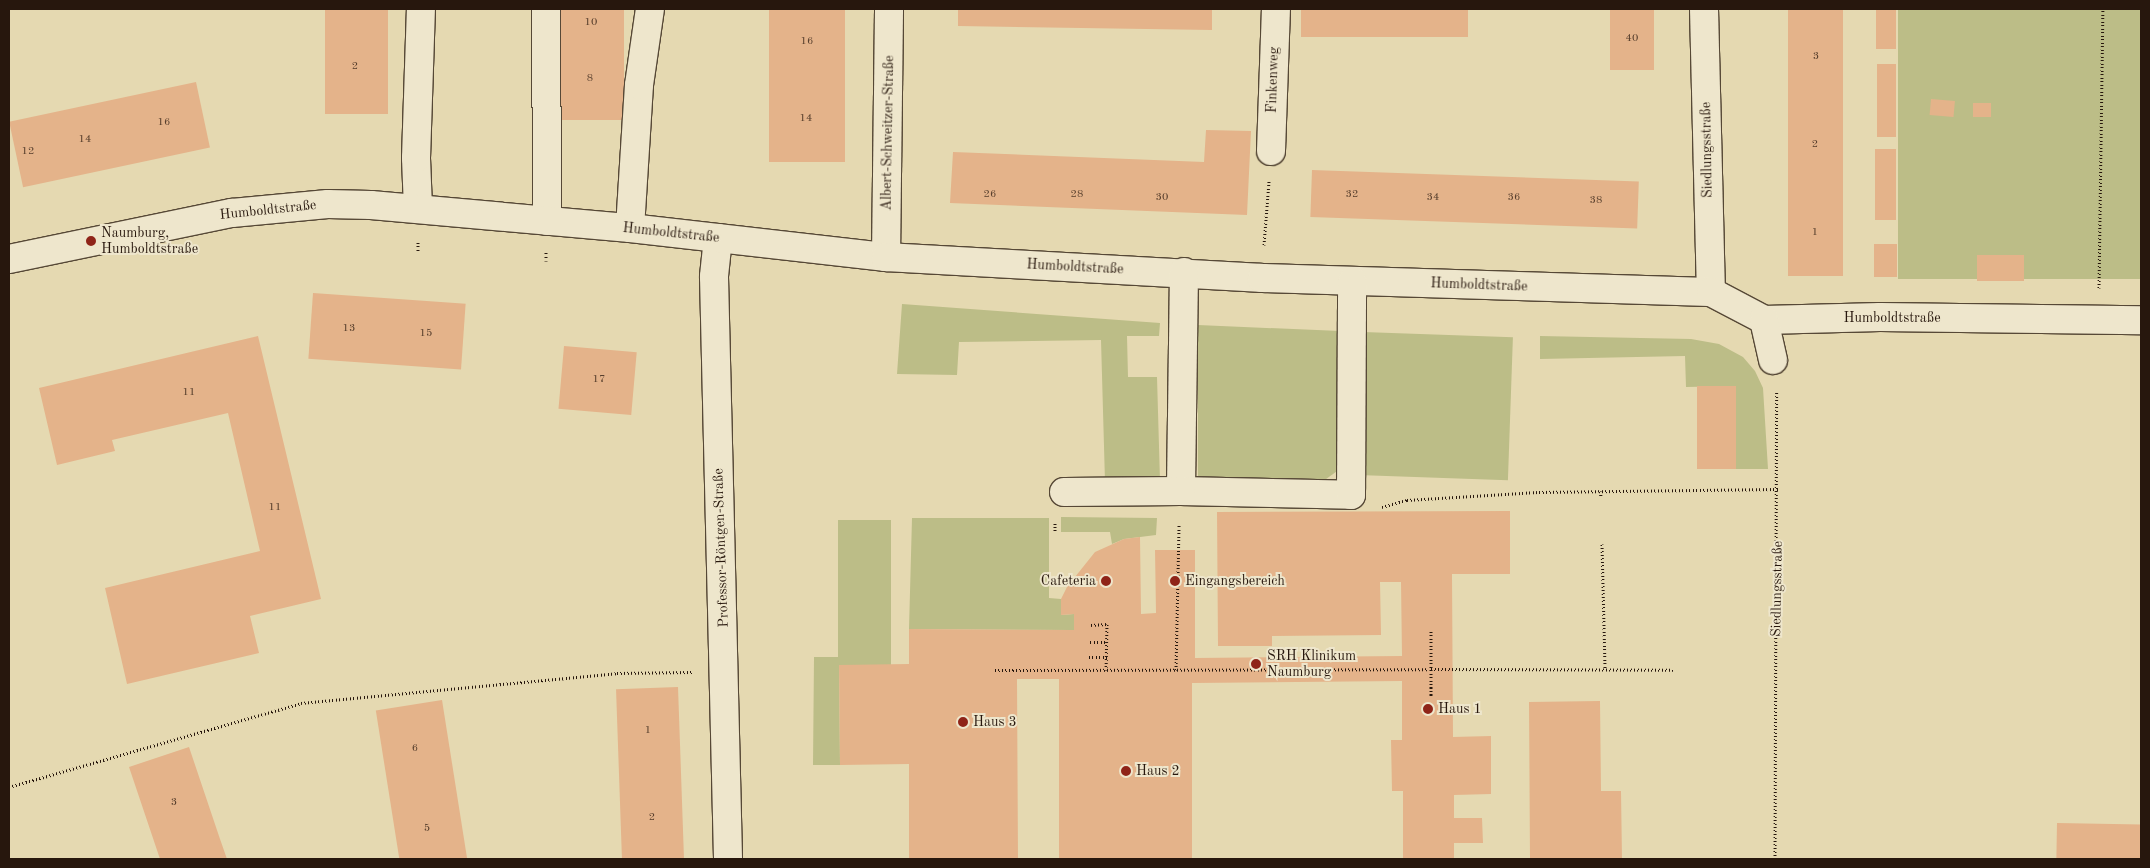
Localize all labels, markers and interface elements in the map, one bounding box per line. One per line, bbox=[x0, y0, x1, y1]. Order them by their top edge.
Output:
house number: 10 bbox=[585, 16, 597, 30]
house number: 40 bbox=[1626, 32, 1638, 46]
house number: 16 bbox=[801, 35, 813, 49]
street label: Finkenweg bbox=[1263, 47, 1283, 113]
house number: 3 bbox=[1813, 50, 1819, 64]
street label: Albert-Schweitzer-Straße bbox=[878, 55, 898, 211]
house number: 2 bbox=[352, 60, 358, 74]
house number: 8 bbox=[587, 72, 593, 86]
street label: Siedlungsstraße bbox=[1698, 102, 1716, 198]
house number: 14 bbox=[800, 112, 812, 126]
house number: 16 bbox=[158, 116, 170, 130]
house number: 14 bbox=[79, 133, 91, 147]
house number: 2 bbox=[1812, 138, 1818, 152]
house number: 12 bbox=[22, 145, 34, 159]
house number: 26 bbox=[984, 188, 996, 202]
house number: 28 bbox=[1071, 188, 1083, 202]
house number: 32 bbox=[1346, 188, 1358, 202]
house number: 30 bbox=[1156, 191, 1168, 205]
house number: 34 bbox=[1427, 191, 1439, 205]
house number: 36 bbox=[1508, 191, 1520, 205]
house number: 38 bbox=[1590, 194, 1602, 208]
street label: Humboldtstraße bbox=[219, 197, 317, 223]
street label: Humboldtstraße bbox=[622, 220, 720, 246]
place label: Naumburg, Humboldtstraße bbox=[101, 225, 198, 258]
house number: 1 bbox=[1812, 226, 1818, 240]
marker: Naumburg, Humboldtstraße bbox=[85, 235, 97, 247]
street label: Humboldtstraße bbox=[1026, 256, 1124, 278]
street label: Humboldtstraße bbox=[1430, 275, 1528, 295]
street label: Humboldtstraße bbox=[1843, 310, 1941, 326]
house number: 13 bbox=[343, 322, 355, 336]
house number: 15 bbox=[420, 327, 432, 341]
house number: 17 bbox=[593, 373, 605, 387]
house number: 11 bbox=[183, 386, 195, 400]
street label: Professor-Röntgen-Straße bbox=[710, 468, 732, 628]
house number: 11 bbox=[269, 501, 281, 515]
street label: Siedlungsstraße bbox=[1768, 541, 1786, 637]
place label: Cafeteria bbox=[1041, 573, 1096, 589]
place label: Eingangsbereich bbox=[1185, 573, 1285, 589]
marker: Cafeteria bbox=[1100, 575, 1112, 587]
marker: Eingangsbereich bbox=[1169, 575, 1181, 587]
place label: SRH Klinikum Naumburg bbox=[1267, 648, 1356, 680]
marker: SRH Klinikum Naumburg bbox=[1249, 657, 1263, 671]
place label: Haus 1 bbox=[1438, 701, 1482, 717]
marker: Haus 1 bbox=[1422, 703, 1434, 715]
place label: Haus 3 bbox=[973, 714, 1017, 730]
marker: Haus 3 bbox=[957, 716, 969, 728]
house number: 1 bbox=[645, 724, 651, 738]
house number: 6 bbox=[412, 742, 418, 756]
place label: Haus 2 bbox=[1136, 763, 1180, 779]
marker: Haus 2 bbox=[1120, 765, 1132, 777]
house number: 3 bbox=[171, 796, 177, 810]
house number: 2 bbox=[649, 811, 655, 825]
house number: 5 bbox=[424, 822, 430, 836]

